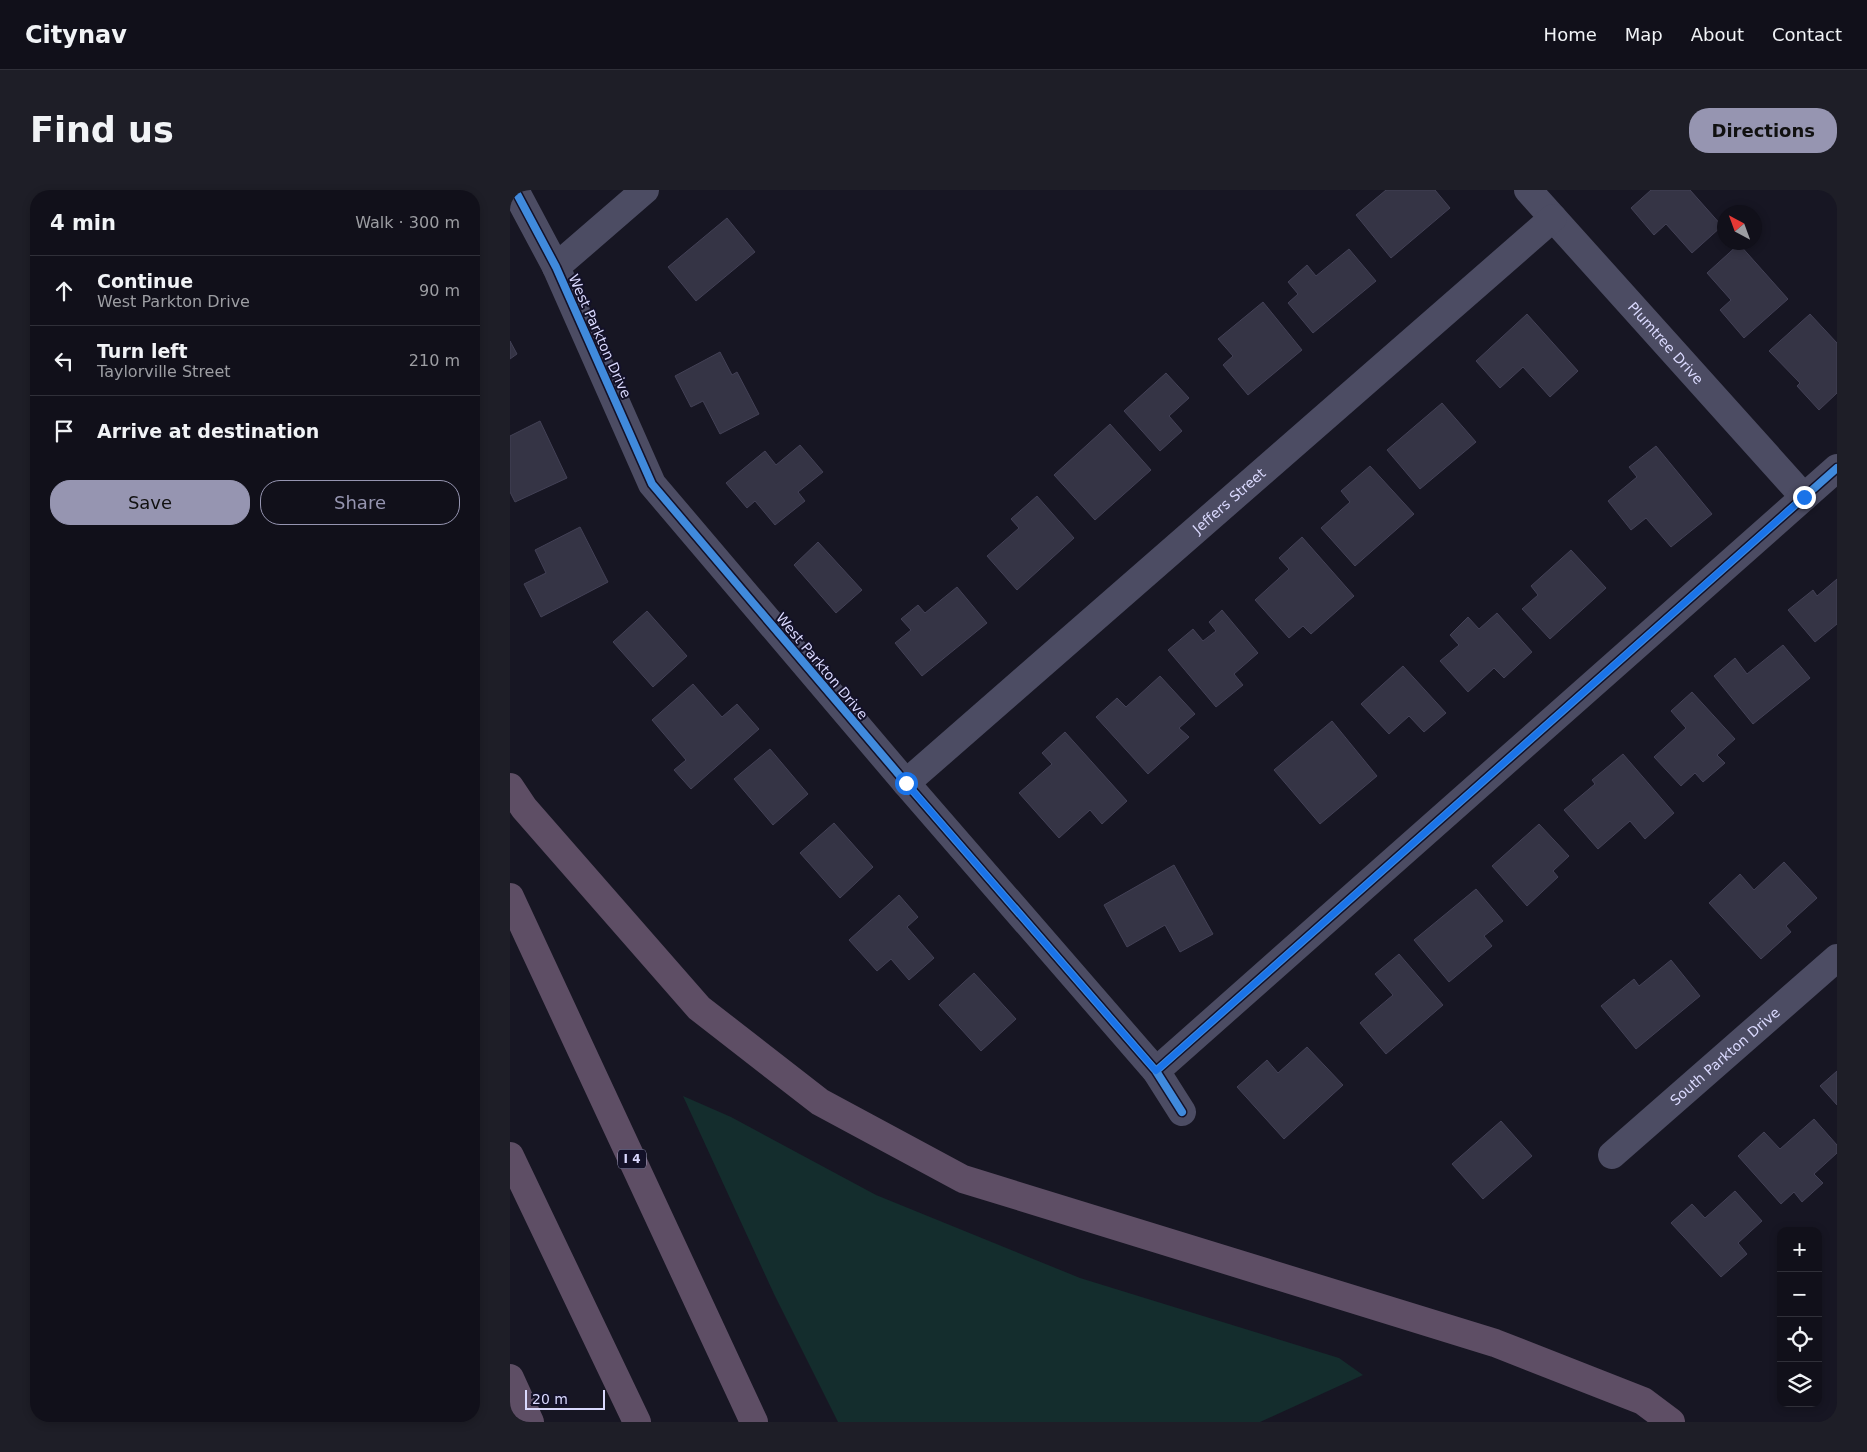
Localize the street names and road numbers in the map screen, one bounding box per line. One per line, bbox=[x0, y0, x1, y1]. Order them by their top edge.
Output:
street label: West Parkton Drive bbox=[565, 272, 635, 400]
street label: Plumtree Drive bbox=[1625, 299, 1707, 388]
street label: Jeffers Street bbox=[1189, 464, 1269, 537]
street label: West Parkton Drive bbox=[773, 610, 871, 722]
street label: South Parkton Drive bbox=[1667, 1004, 1783, 1108]
road number: I 4 bbox=[618, 1150, 646, 1169]

